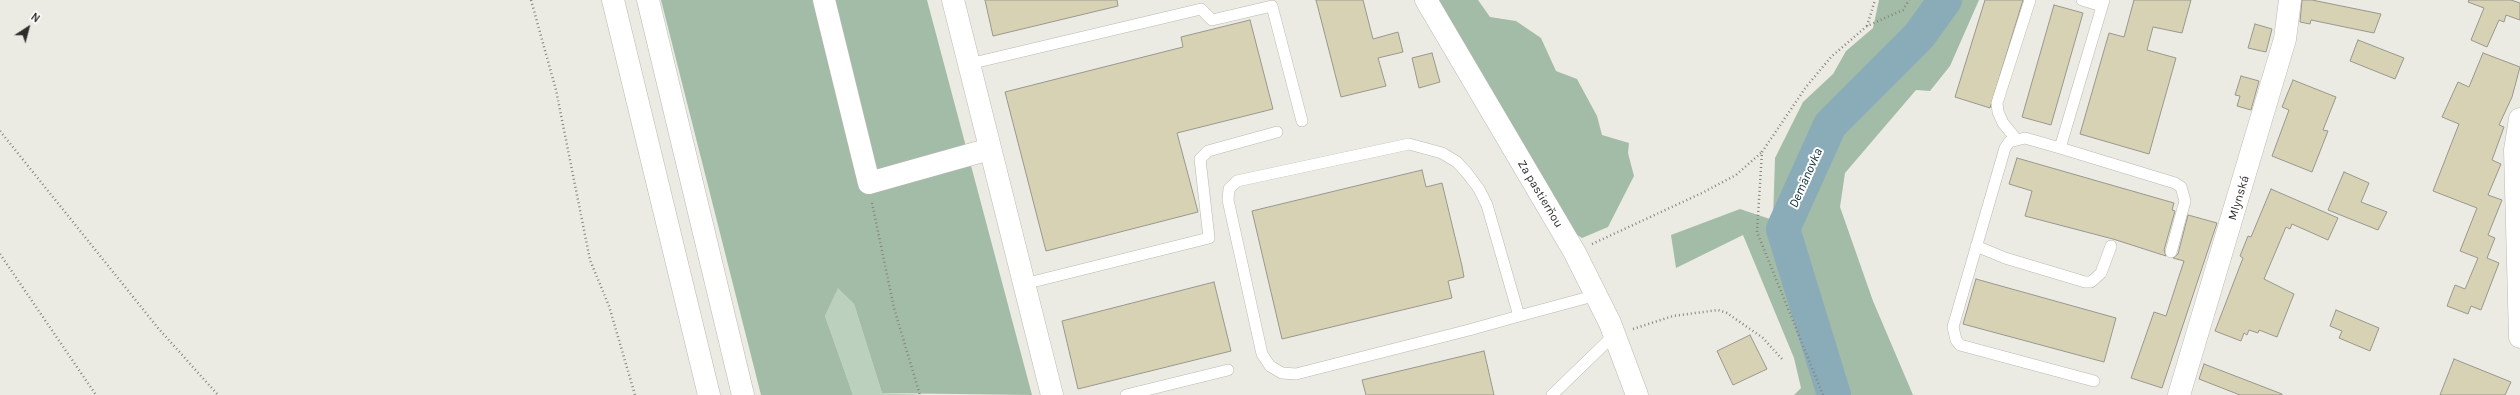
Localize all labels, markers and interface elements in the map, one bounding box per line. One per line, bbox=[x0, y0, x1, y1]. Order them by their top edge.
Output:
north arrow bbox=[8, 8, 48, 48]
text: N bbox=[28, 10, 42, 25]
water label: Demänovka bbox=[1786, 146, 1826, 210]
street label: Za pastierňou bbox=[1514, 158, 1566, 230]
street label: Mlynská bbox=[2225, 174, 2253, 222]

